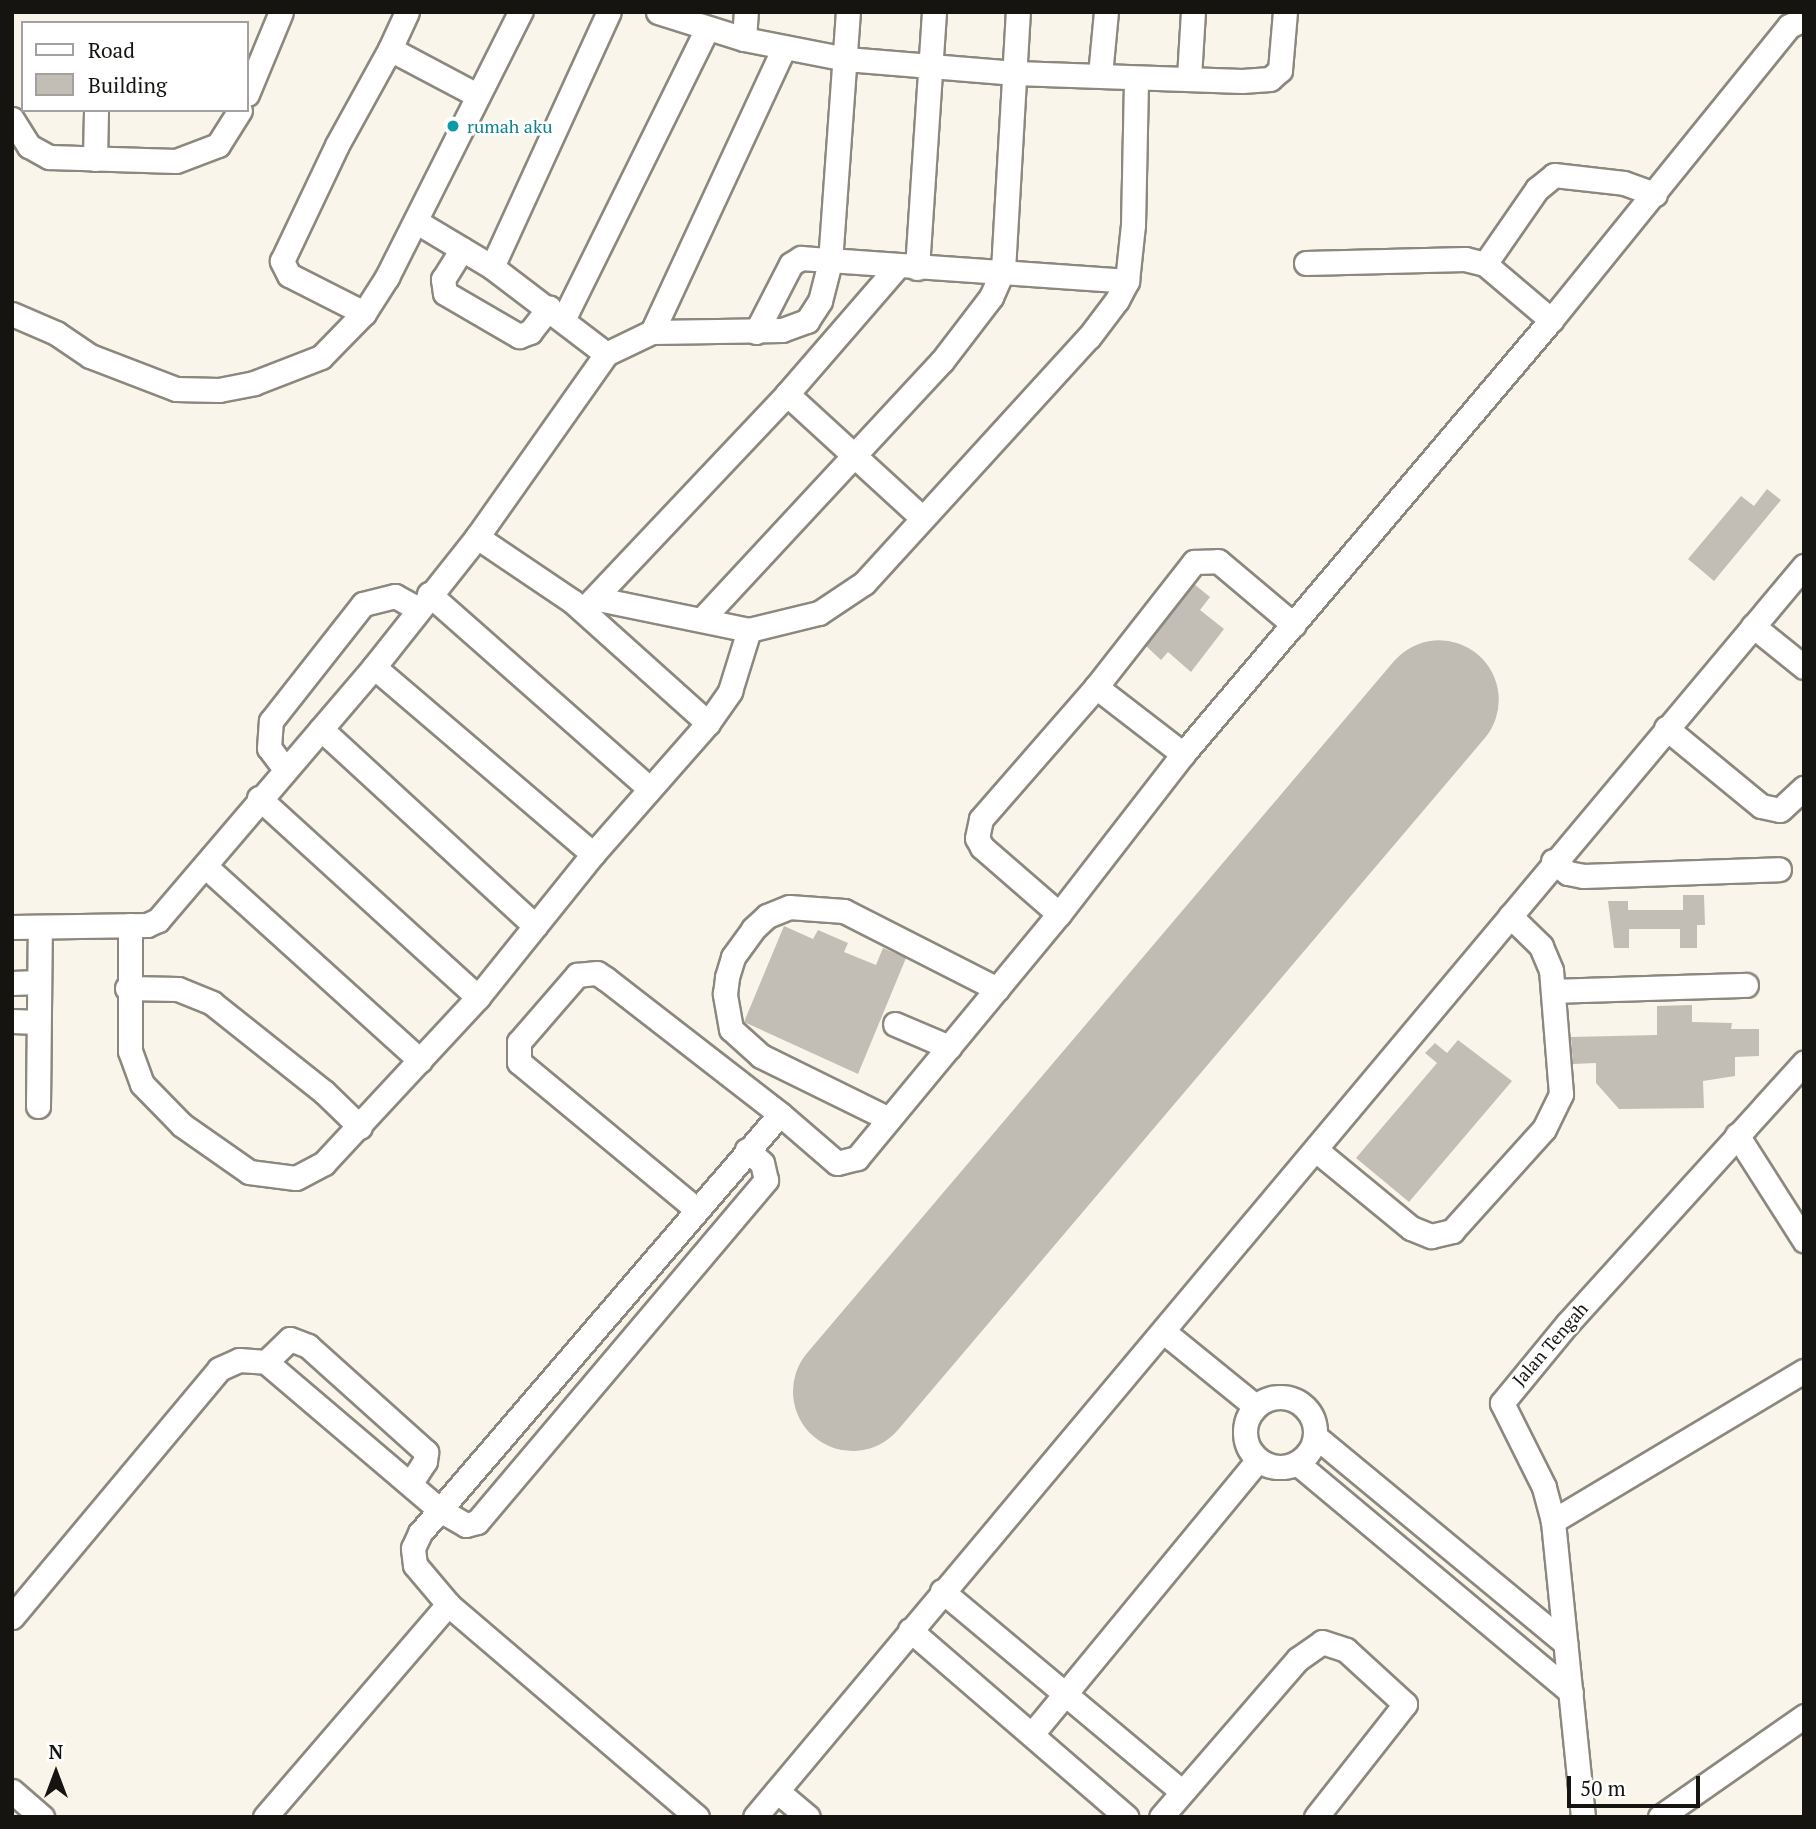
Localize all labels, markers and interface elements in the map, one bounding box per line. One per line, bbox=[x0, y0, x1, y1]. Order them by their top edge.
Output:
legend bbox=[21, 21, 248, 112]
text: Road bbox=[88, 36, 135, 64]
text: Building bbox=[88, 71, 167, 99]
place label: rumah aku bbox=[467, 115, 553, 137]
marker: rumah aku bbox=[445, 118, 461, 134]
street label: Jalan Tengah bbox=[1508, 1298, 1592, 1390]
north arrow bbox=[21, 1738, 91, 1808]
text: N bbox=[49, 1739, 63, 1764]
scale bar bbox=[1571, 1762, 1704, 1806]
text: 50 m bbox=[1580, 1774, 1626, 1802]

